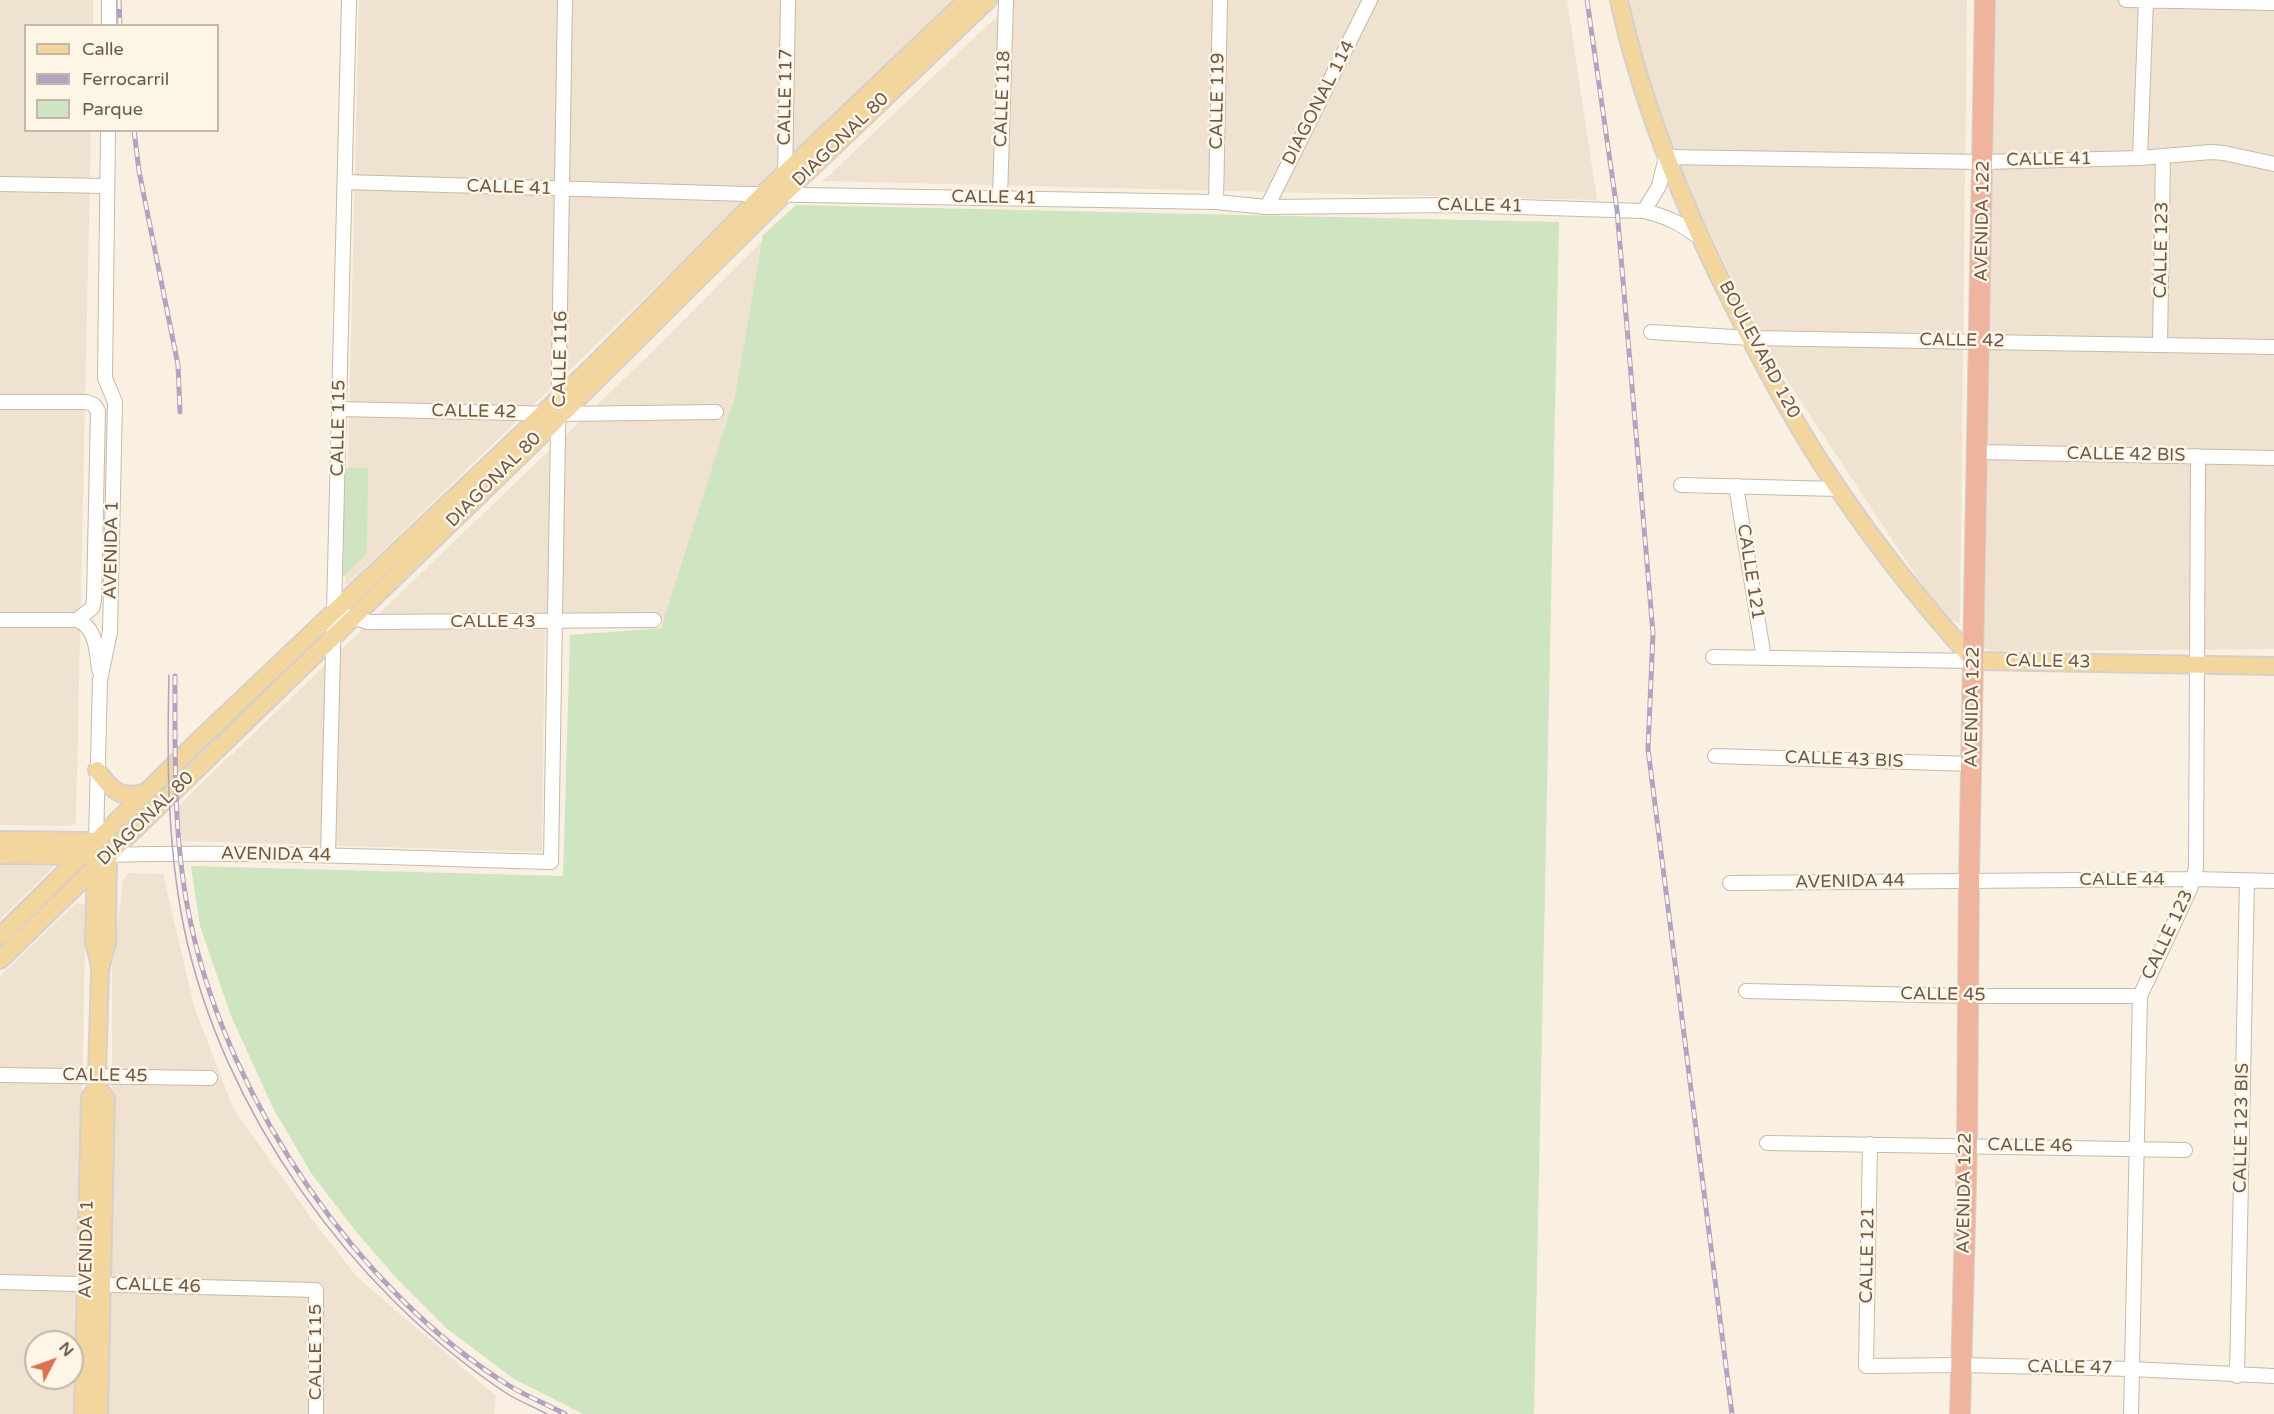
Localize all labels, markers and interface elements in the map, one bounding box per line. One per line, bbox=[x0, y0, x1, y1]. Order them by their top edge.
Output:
legend bbox=[24, 24, 219, 132]
street label: DIAGONAL 114 bbox=[1278, 37, 1360, 169]
text: Calle bbox=[82, 38, 124, 60]
street label: CALLE 117 bbox=[774, 48, 798, 146]
street label: CALLE 118 bbox=[991, 50, 1015, 148]
street label: CALLE 119 bbox=[1206, 52, 1230, 150]
text: Ferrocarril bbox=[82, 68, 169, 90]
street label: DIAGONAL 80 bbox=[788, 89, 894, 191]
text: Parque bbox=[82, 98, 143, 120]
street label: CALLE 41 bbox=[2006, 148, 2092, 172]
street label: AVENIDA 122 bbox=[1971, 160, 1995, 282]
street label: CALLE 41 bbox=[466, 176, 552, 200]
street label: CALLE 41 bbox=[951, 186, 1037, 210]
street label: CALLE 41 bbox=[1437, 194, 1523, 218]
street label: CALLE 123 bbox=[2150, 201, 2174, 299]
street label: BOULEVARD 120 bbox=[1714, 278, 1804, 422]
street label: CALLE 116 bbox=[549, 310, 573, 408]
street label: CALLE 42 bbox=[1919, 329, 2005, 353]
street label: CALLE 115 bbox=[327, 379, 351, 477]
street label: CALLE 42 bbox=[431, 400, 517, 424]
street label: DIAGONAL 80 bbox=[442, 428, 546, 532]
street label: CALLE 42 BIS bbox=[2066, 443, 2186, 467]
street label: AVENIDA 1 bbox=[100, 500, 124, 600]
street label: CALLE 121 bbox=[1732, 523, 1768, 621]
street label: CALLE 43 bbox=[450, 611, 536, 633]
street label: AVENIDA 122 bbox=[1961, 646, 1985, 768]
street label: CALLE 43 bbox=[2005, 650, 2091, 674]
street label: CALLE 43 BIS bbox=[1784, 747, 1904, 773]
street label: DIAGONAL 80 bbox=[93, 768, 199, 870]
street label: AVENIDA 44 bbox=[221, 843, 331, 867]
street label: CALLE 44 bbox=[2079, 869, 2165, 891]
street label: AVENIDA 44 bbox=[1795, 870, 1905, 894]
street label: CALLE 123 bbox=[2138, 887, 2198, 983]
street label: CALLE 45 bbox=[1900, 983, 1986, 1007]
street label: CALLE 123 BIS bbox=[2230, 1063, 2254, 1193]
street label: CALLE 45 bbox=[62, 1064, 148, 1088]
street label: AVENIDA 122 bbox=[1953, 1132, 1977, 1254]
street label: CALLE 46 bbox=[1987, 1134, 2073, 1158]
street label: AVENIDA 1 bbox=[75, 1199, 99, 1299]
street label: CALLE 121 bbox=[1856, 1206, 1880, 1304]
street label: CALLE 46 bbox=[115, 1274, 201, 1298]
street label: CALLE 115 bbox=[305, 1304, 327, 1400]
north arrow bbox=[24, 1330, 84, 1390]
text: N bbox=[54, 1338, 78, 1361]
street label: CALLE 47 bbox=[2027, 1356, 2113, 1380]

